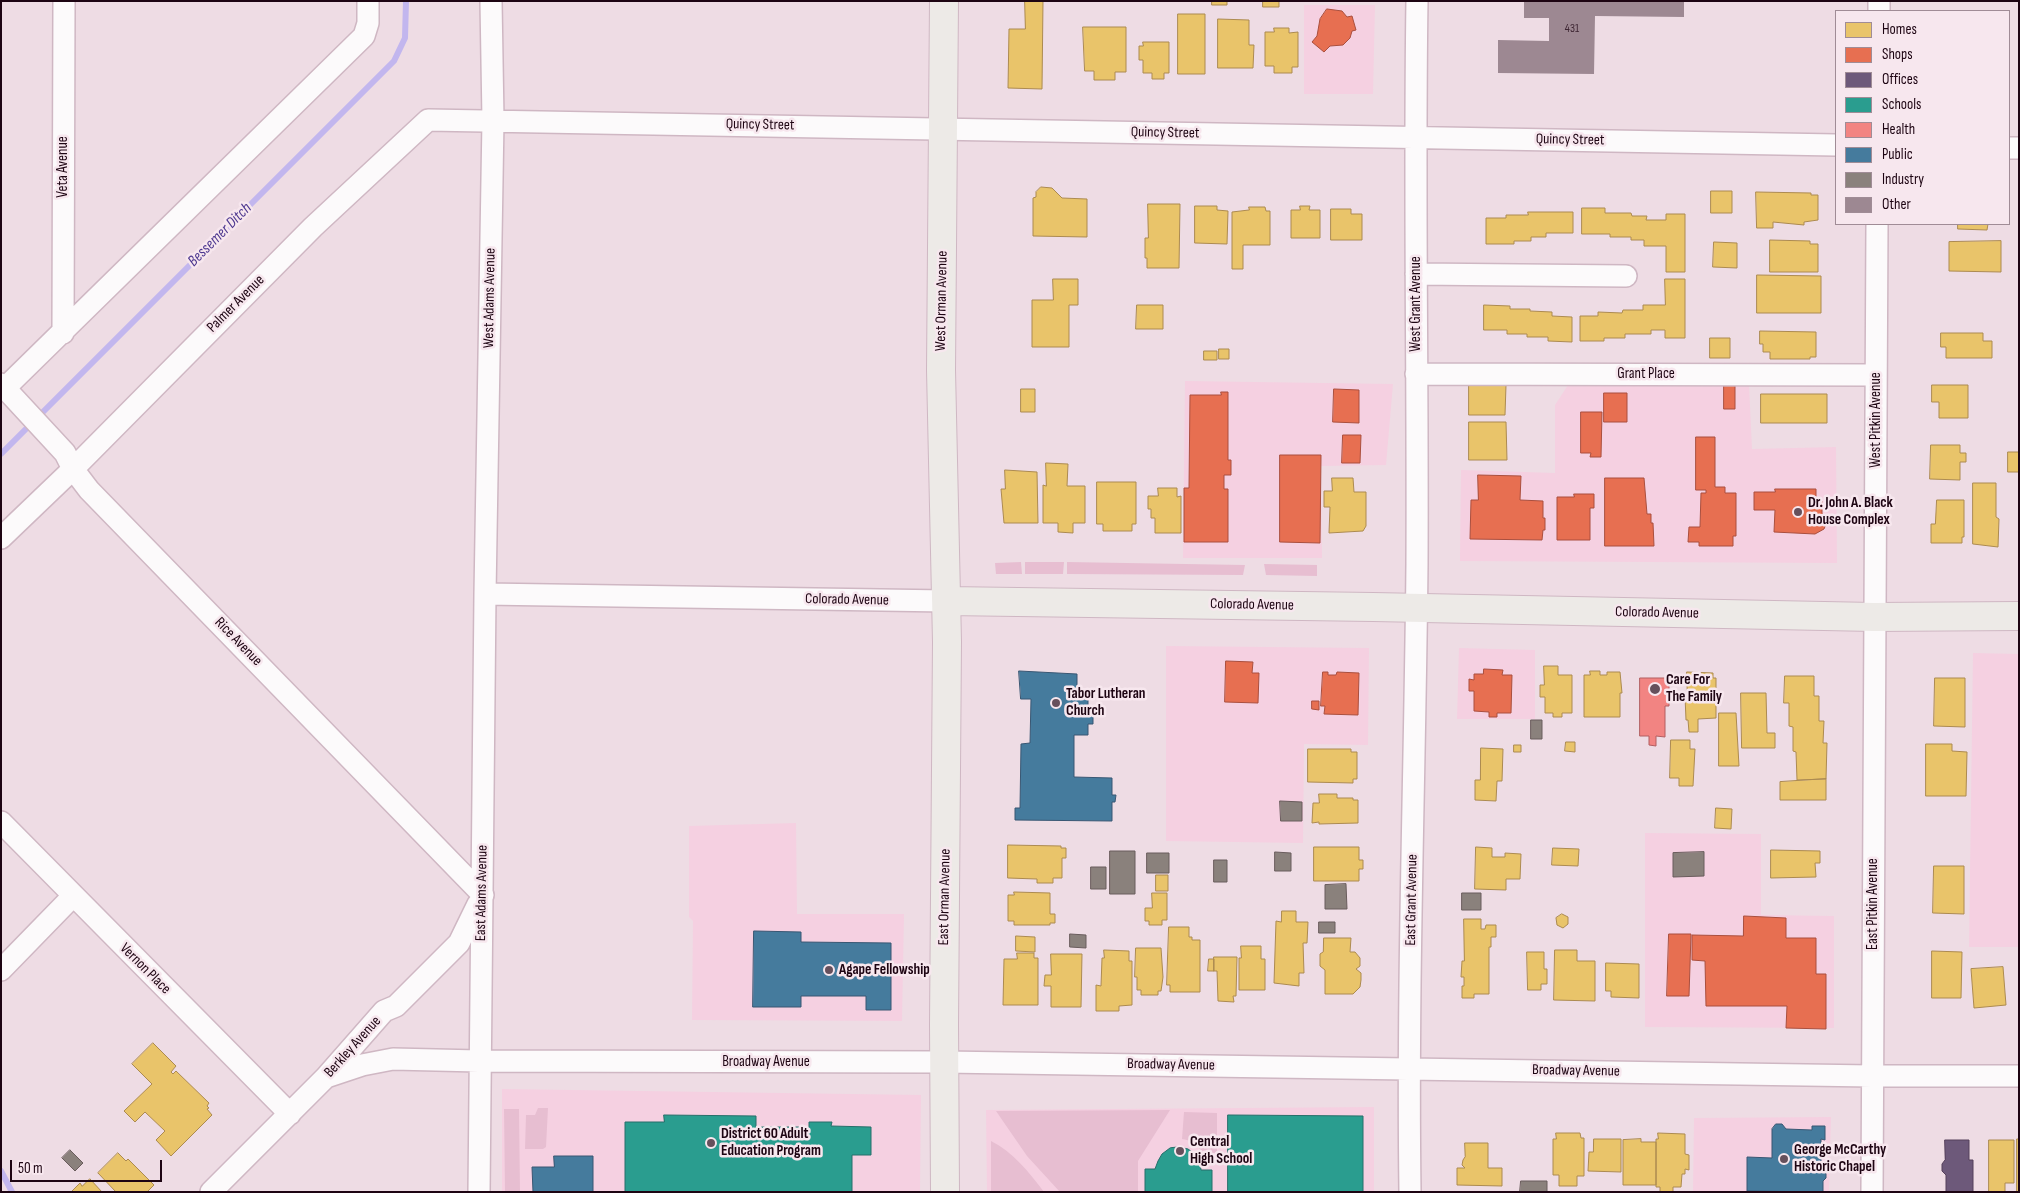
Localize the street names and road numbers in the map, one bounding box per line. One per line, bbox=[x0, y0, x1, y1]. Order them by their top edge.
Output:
street label: Quincy Street bbox=[726, 115, 794, 135]
street label: Quincy Street bbox=[1131, 123, 1199, 143]
street label: Quincy Street bbox=[1536, 130, 1604, 150]
street label: Veta Avenue bbox=[54, 136, 72, 198]
street label: West Adams Avenue bbox=[480, 248, 500, 348]
street label: West Orman Avenue bbox=[932, 251, 952, 351]
street label: West Grant Avenue bbox=[1407, 256, 1425, 352]
street label: Palmer Avenue bbox=[204, 272, 268, 336]
street label: Grant Place bbox=[1617, 365, 1675, 383]
street label: West Pitkin Avenue bbox=[1867, 372, 1885, 468]
street label: Colorado Avenue bbox=[805, 590, 889, 610]
street label: Colorado Avenue bbox=[1210, 595, 1294, 615]
street label: Colorado Avenue bbox=[1615, 603, 1699, 623]
street label: Rice Avenue bbox=[210, 614, 266, 670]
street label: East Adams Avenue bbox=[472, 845, 492, 941]
street label: East Orman Avenue bbox=[935, 849, 955, 945]
street label: East Grant Avenue bbox=[1402, 854, 1422, 946]
street label: East Pitkin Avenue bbox=[1864, 858, 1882, 950]
street label: Vernon Place bbox=[116, 940, 174, 998]
street label: Berkley Avenue bbox=[321, 1013, 385, 1081]
street label: Broadway Avenue bbox=[722, 1053, 810, 1071]
street label: Broadway Avenue bbox=[1127, 1055, 1215, 1075]
street label: Broadway Avenue bbox=[1532, 1061, 1620, 1081]

